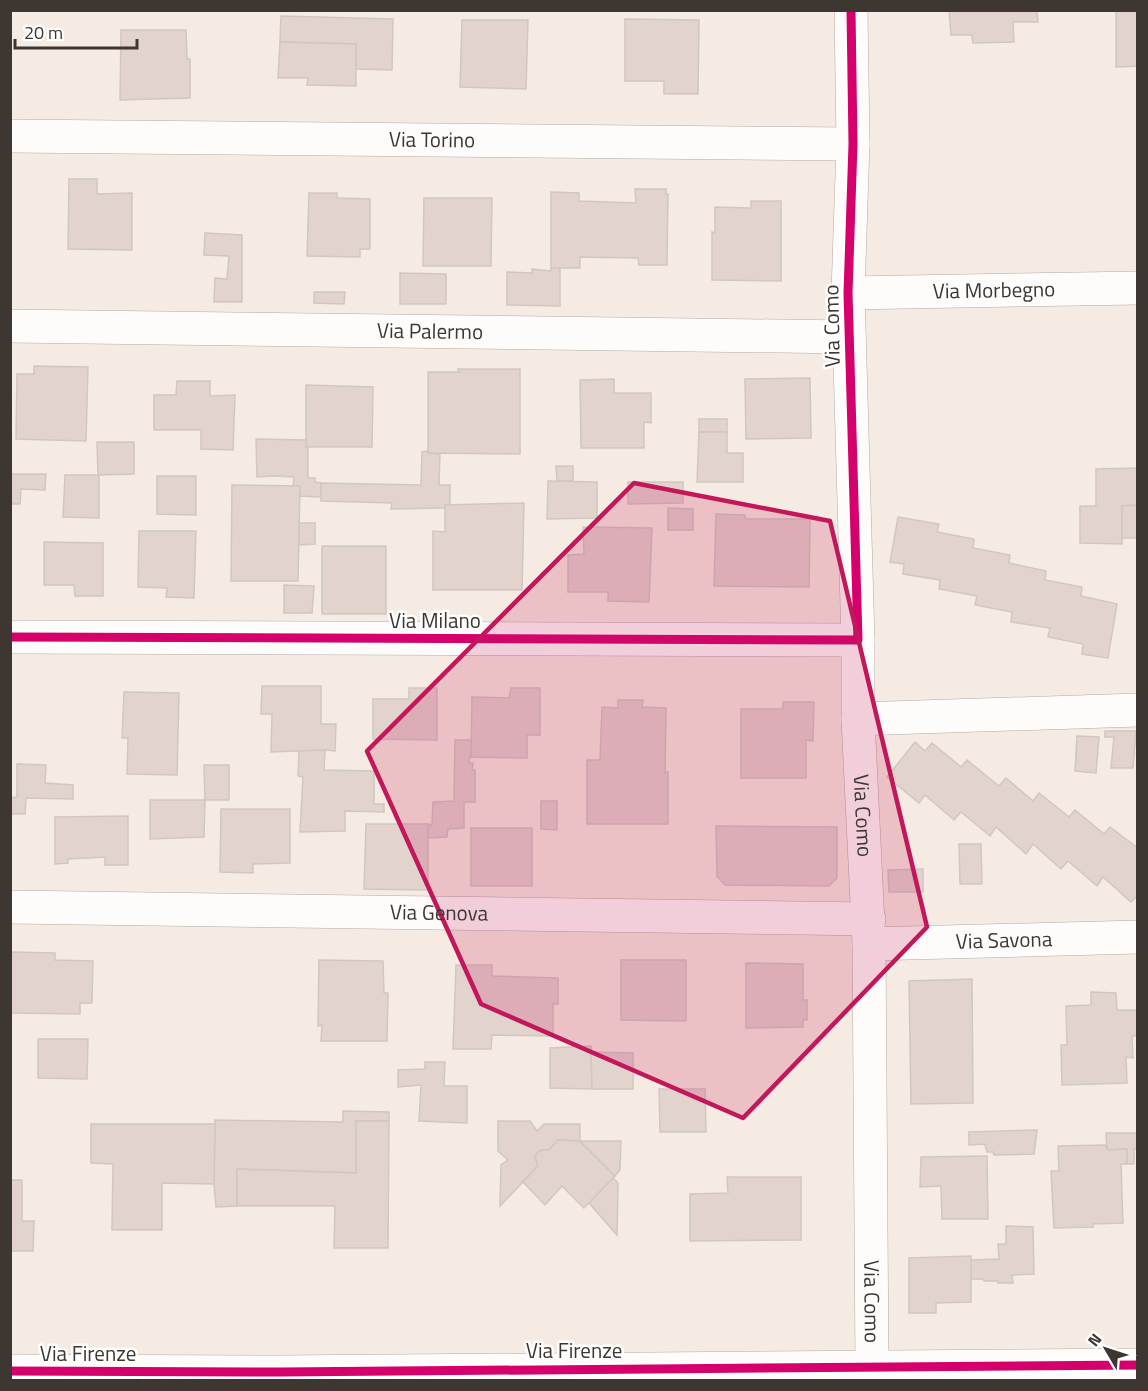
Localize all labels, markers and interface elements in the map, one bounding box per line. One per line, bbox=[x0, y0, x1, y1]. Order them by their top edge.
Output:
scale bar bbox=[15, 12, 136, 50]
text: 20 m bbox=[24, 19, 63, 46]
street label: Via Torino bbox=[389, 123, 475, 155]
street label: Via Morbegno bbox=[932, 272, 1056, 307]
street label: Via Como bbox=[814, 284, 848, 368]
street label: Via Palermo bbox=[377, 314, 483, 347]
street label: Via Milano bbox=[389, 604, 481, 636]
street label: Via Como bbox=[846, 773, 882, 858]
street label: Via Genova bbox=[390, 895, 489, 929]
street label: Via Savona bbox=[955, 922, 1053, 957]
street label: Via Como bbox=[856, 1260, 889, 1343]
north arrow bbox=[1076, 1319, 1136, 1379]
text: N bbox=[1082, 1328, 1107, 1351]
street label: Via Firenze bbox=[526, 1334, 622, 1366]
street label: Via Firenze bbox=[40, 1337, 136, 1369]

